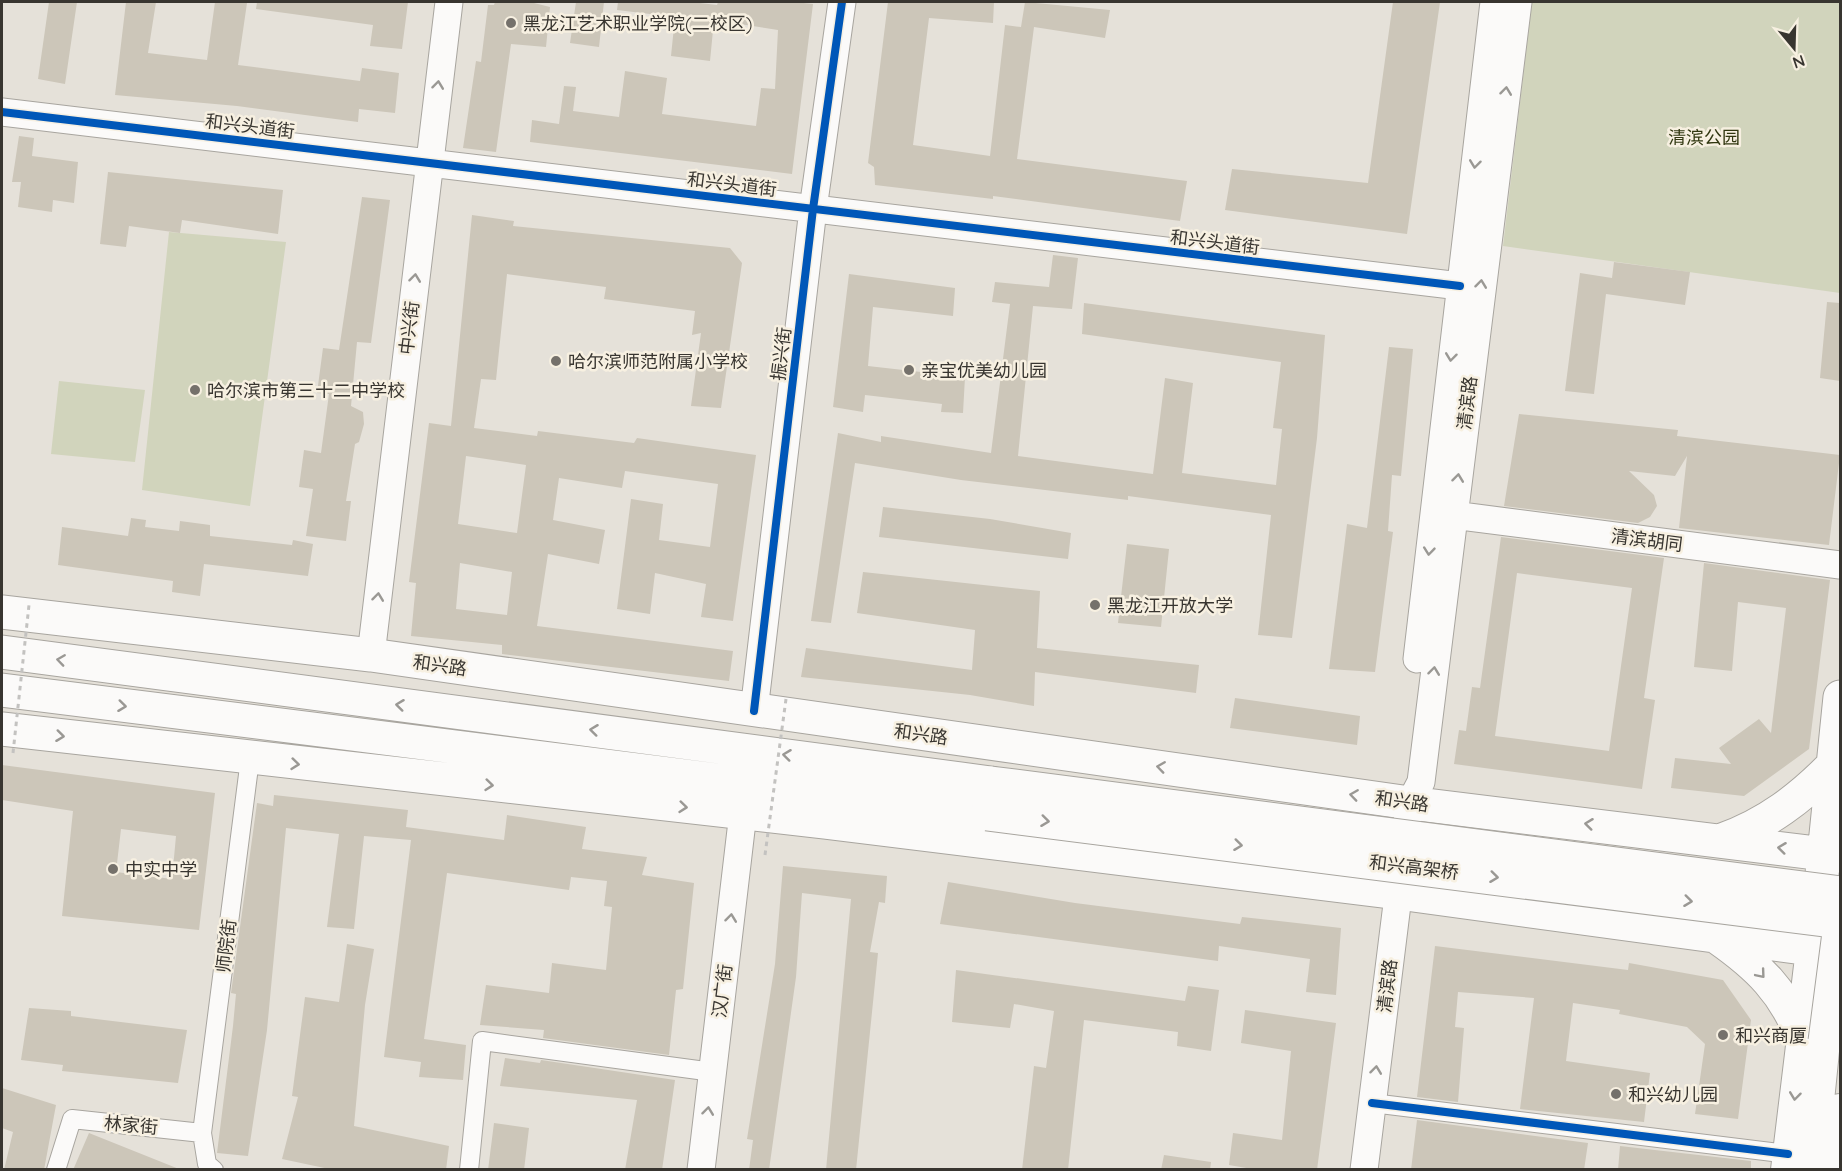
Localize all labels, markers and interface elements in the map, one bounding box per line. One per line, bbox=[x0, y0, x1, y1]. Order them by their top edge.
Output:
place label: 黑龙江艺术职业学院(二校区) bbox=[523, 12, 752, 35]
marker: 黑龙江艺术职业学院(二校区) bbox=[504, 16, 518, 30]
north arrow bbox=[1764, 18, 1824, 78]
text: N bbox=[1790, 51, 1808, 74]
one-way arrow bbox=[432, 80, 444, 89]
one-way arrow bbox=[1500, 86, 1512, 95]
street label: 和兴头道街 bbox=[204, 109, 296, 143]
park label: 清滨公园 bbox=[1668, 126, 1740, 149]
one-way arrow bbox=[1469, 159, 1481, 168]
street label: 和兴头道街 bbox=[686, 167, 778, 201]
street label: 和兴头道街 bbox=[1169, 225, 1261, 259]
one-way arrow bbox=[408, 274, 421, 283]
one-way arrow bbox=[1474, 279, 1487, 289]
street label: 中兴街 bbox=[394, 300, 424, 356]
street label: 振兴街 bbox=[766, 326, 796, 382]
place label: 哈尔滨师范附属小学校 bbox=[568, 350, 748, 373]
one-way arrow bbox=[1446, 353, 1458, 362]
marker: 哈尔滨师范附属小学校 bbox=[549, 354, 563, 368]
place label: 亲宝优美幼儿园 bbox=[921, 359, 1047, 382]
marker: 亲宝优美幼儿园 bbox=[902, 363, 916, 377]
street label: 清滨路 bbox=[1452, 375, 1482, 431]
place label: 哈尔滨市第三十二中学校 bbox=[207, 379, 405, 402]
marker: 哈尔滨市第三十二中学校 bbox=[188, 383, 202, 397]
one-way arrow bbox=[1451, 473, 1463, 482]
street label: 清滨胡同 bbox=[1610, 524, 1684, 556]
one-way arrow bbox=[1423, 547, 1436, 556]
one-way arrow bbox=[371, 592, 383, 602]
place label: 黑龙江开放大学 bbox=[1107, 594, 1233, 617]
marker: 黑龙江开放大学 bbox=[1088, 598, 1102, 612]
street label: 和兴路 bbox=[412, 650, 468, 680]
one-way arrow bbox=[57, 655, 66, 667]
one-way arrow bbox=[1428, 667, 1440, 676]
one-way arrow bbox=[117, 699, 127, 711]
one-way arrow bbox=[396, 700, 405, 712]
street label: 和兴路 bbox=[893, 719, 949, 749]
one-way arrow bbox=[589, 725, 598, 737]
one-way arrow bbox=[55, 730, 64, 742]
one-way arrow bbox=[782, 750, 792, 762]
one-way arrow bbox=[290, 757, 299, 770]
one-way arrow bbox=[1156, 761, 1165, 773]
one-way arrow bbox=[484, 779, 493, 791]
street label: 和兴路 bbox=[1374, 786, 1430, 816]
one-way arrow bbox=[1349, 789, 1358, 801]
one-way arrow bbox=[678, 800, 687, 812]
one-way arrow bbox=[1040, 814, 1050, 827]
one-way arrow bbox=[1584, 819, 1594, 831]
one-way arrow bbox=[1234, 838, 1243, 851]
one-way arrow bbox=[1778, 843, 1787, 855]
street label: 和兴高架桥 bbox=[1368, 850, 1460, 884]
place label: 中实中学 bbox=[125, 858, 197, 881]
marker: 中实中学 bbox=[106, 862, 120, 876]
one-way arrow bbox=[1490, 870, 1499, 883]
one-way arrow bbox=[1683, 894, 1693, 907]
one-way arrow bbox=[724, 913, 737, 922]
street label: 师院街 bbox=[211, 918, 241, 974]
street label: 清滨路 bbox=[1372, 958, 1402, 1014]
street label: 汉广街 bbox=[707, 963, 737, 1019]
one-way arrow bbox=[1754, 967, 1765, 978]
place label: 和兴商厦 bbox=[1735, 1024, 1807, 1047]
marker: 和兴商厦 bbox=[1716, 1028, 1730, 1042]
one-way arrow bbox=[1370, 1065, 1382, 1074]
place label: 和兴幼儿园 bbox=[1628, 1083, 1718, 1106]
marker: 和兴幼儿园 bbox=[1609, 1087, 1623, 1101]
one-way arrow bbox=[1789, 1091, 1801, 1101]
one-way arrow bbox=[702, 1107, 714, 1116]
street label: 林家街 bbox=[103, 1111, 159, 1139]

